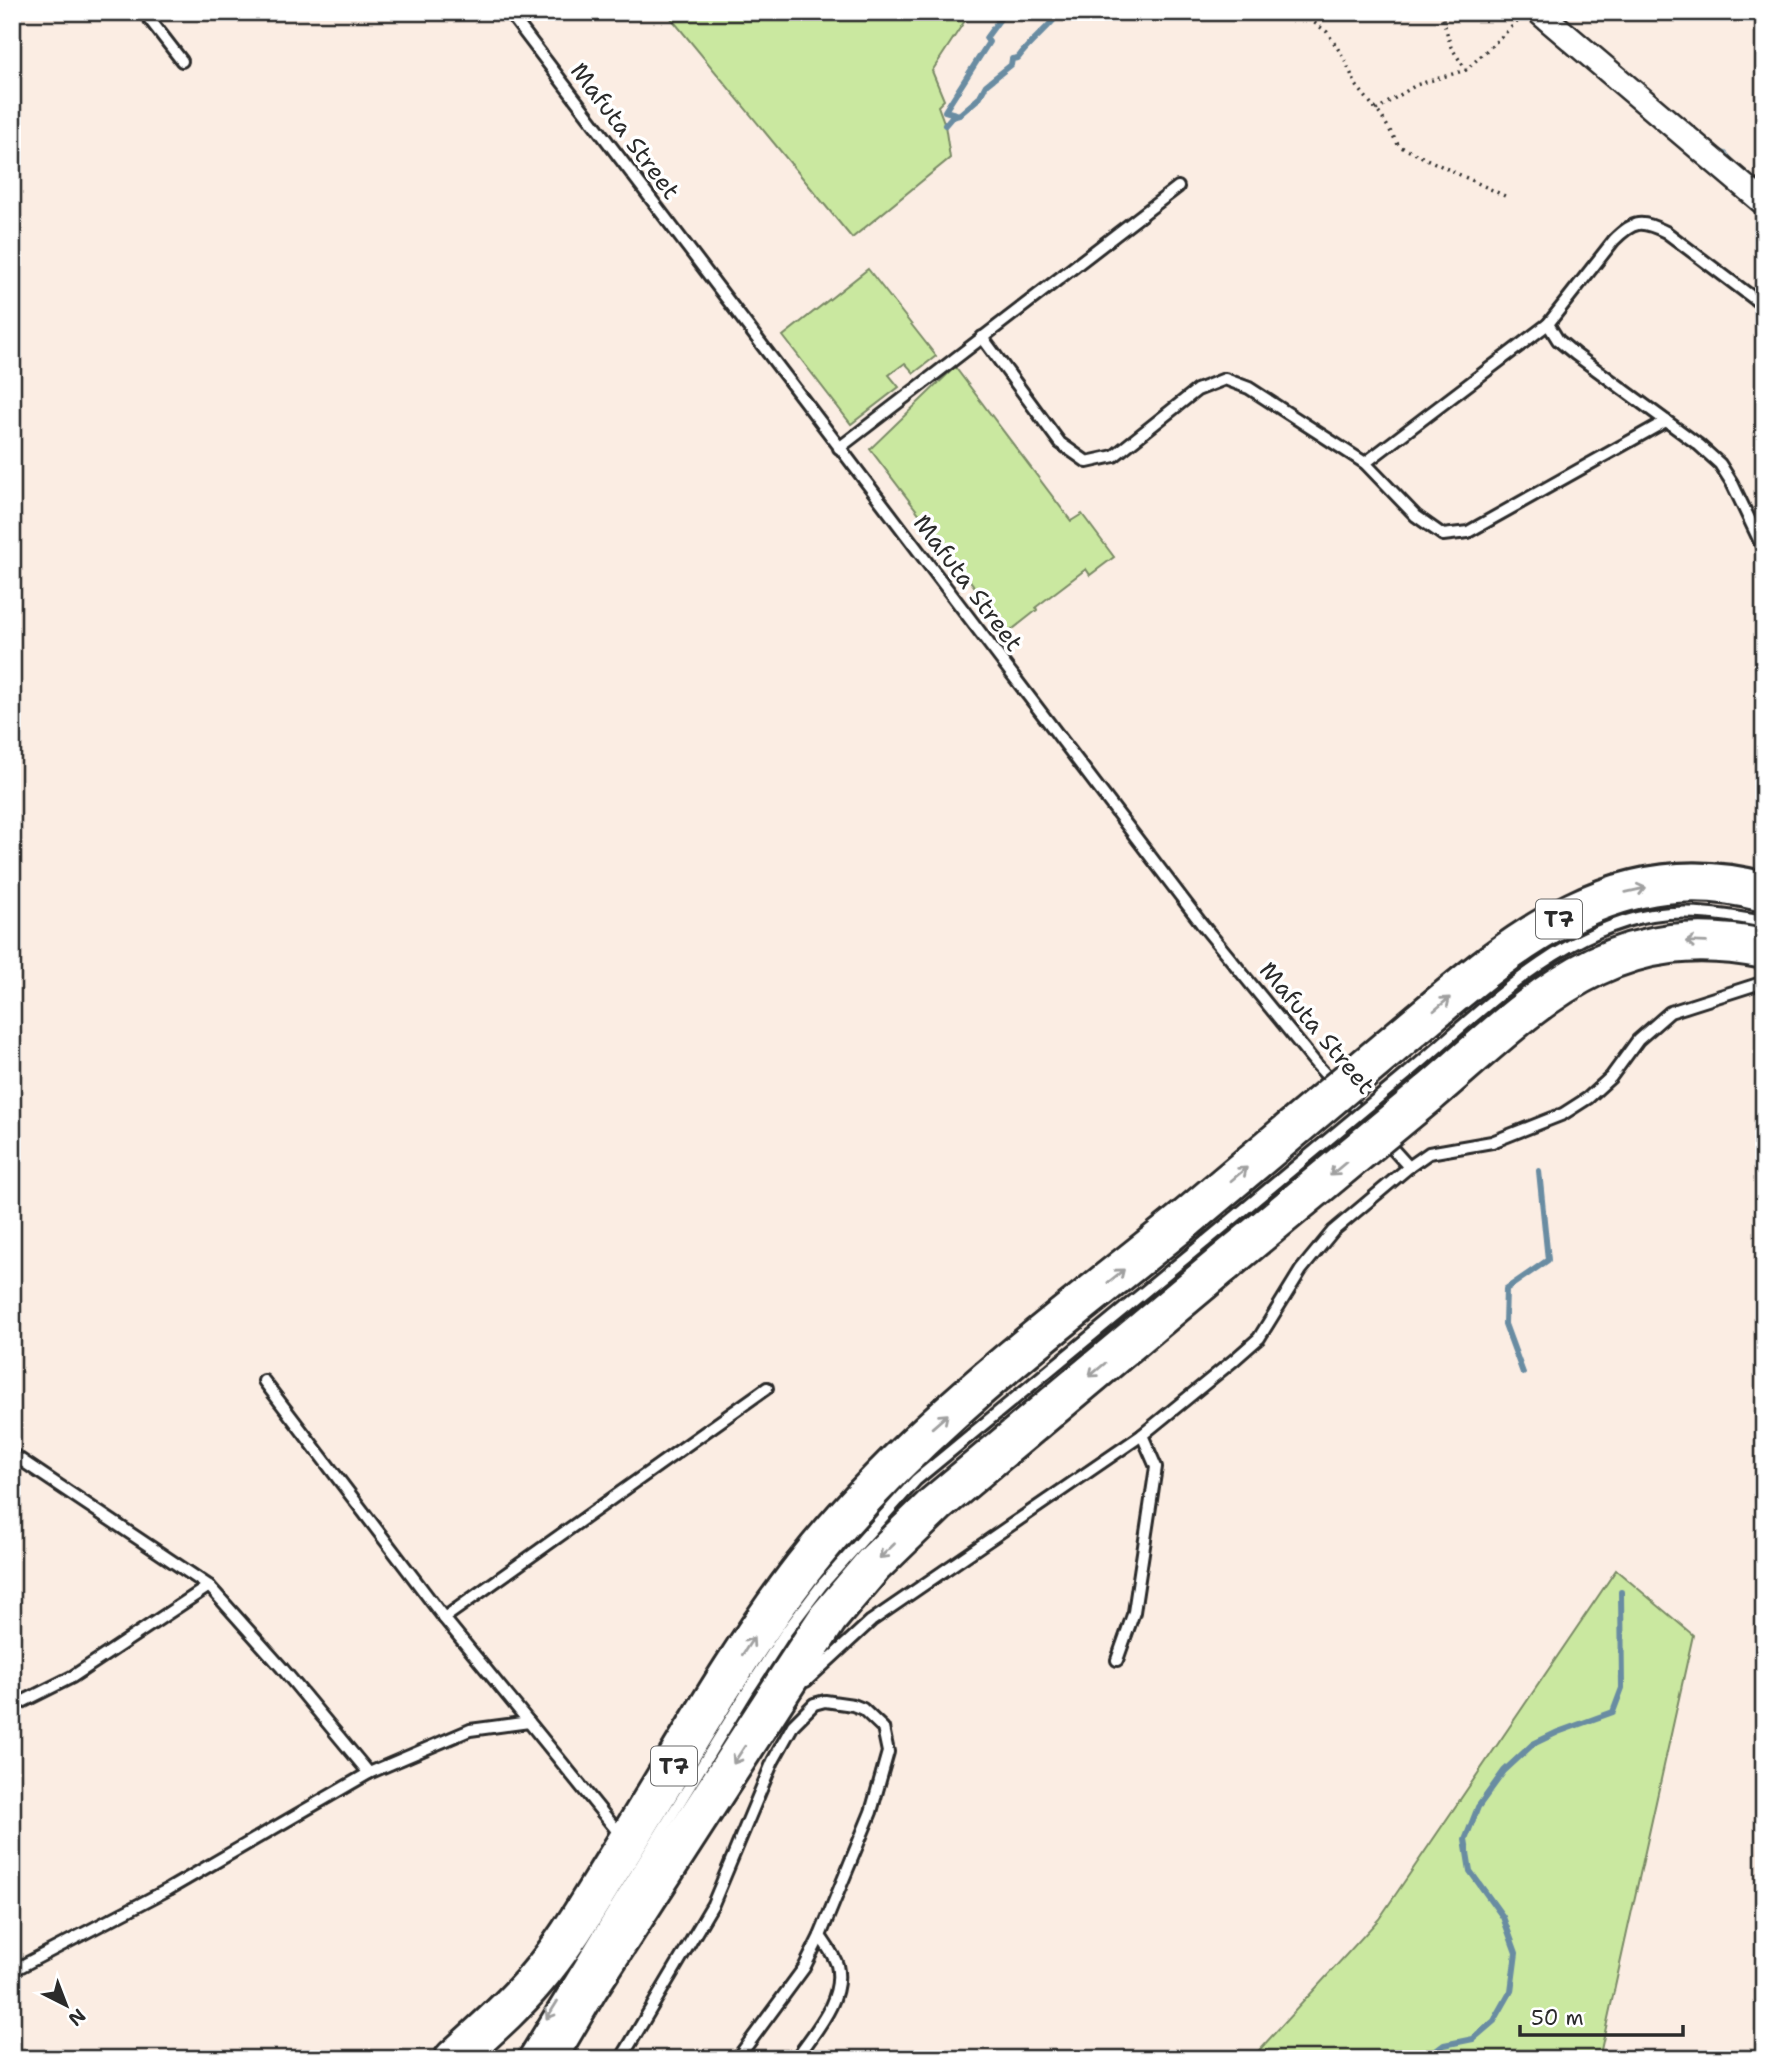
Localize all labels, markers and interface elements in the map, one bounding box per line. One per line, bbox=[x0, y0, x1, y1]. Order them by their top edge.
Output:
street label: Mafuta Street bbox=[563, 56, 687, 206]
street label: Mafuta Street bbox=[906, 508, 1030, 658]
one-way arrow bbox=[1624, 883, 1647, 896]
road number: T7 bbox=[1536, 900, 1582, 938]
one-way arrow bbox=[1685, 936, 1708, 949]
street label: Mafuta Street bbox=[1252, 955, 1382, 1101]
one-way arrow bbox=[1433, 996, 1451, 1011]
one-way arrow bbox=[1329, 1161, 1347, 1177]
one-way arrow bbox=[1230, 1166, 1248, 1182]
one-way arrow bbox=[1106, 1268, 1124, 1284]
one-way arrow bbox=[1088, 1361, 1106, 1377]
one-way arrow bbox=[931, 1413, 949, 1429]
one-way arrow bbox=[879, 1543, 896, 1560]
one-way arrow bbox=[740, 1637, 755, 1656]
one-way arrow bbox=[732, 1744, 746, 1764]
road number: T7 bbox=[651, 1746, 697, 1786]
north arrow bbox=[32, 1969, 102, 2039]
scale bar bbox=[1520, 1994, 1683, 2038]
one-way arrow bbox=[544, 2000, 559, 2019]
text: N bbox=[63, 2003, 91, 2032]
text: 50 m bbox=[1531, 2004, 1584, 2032]

